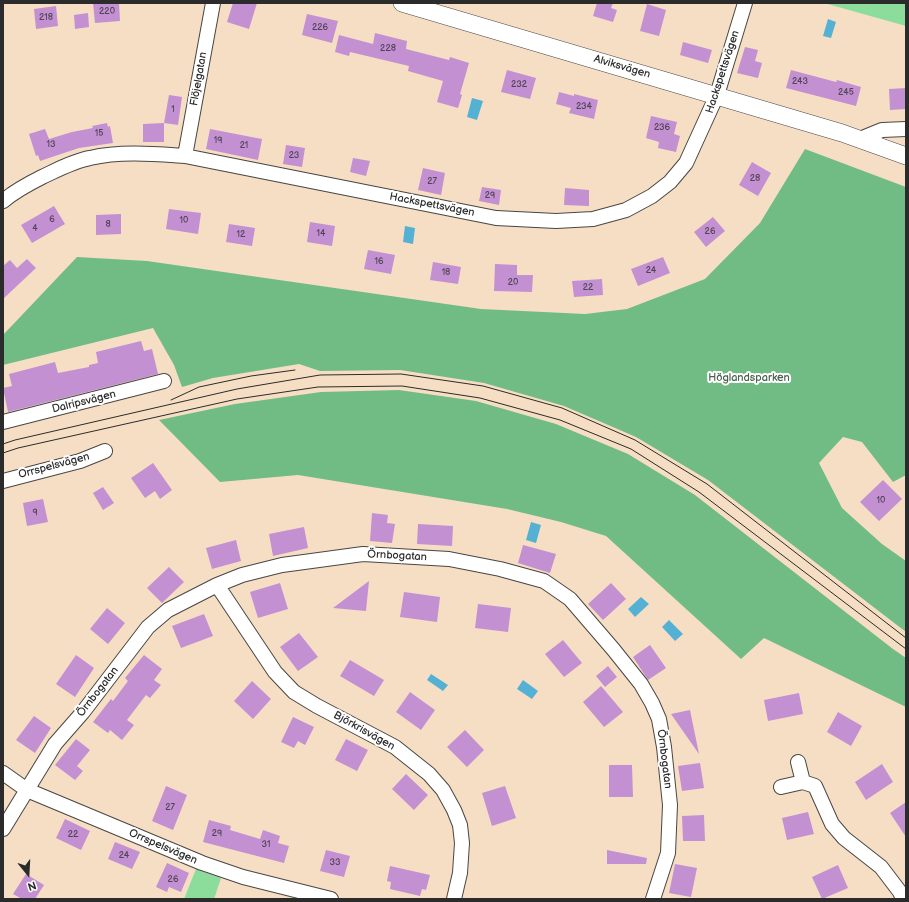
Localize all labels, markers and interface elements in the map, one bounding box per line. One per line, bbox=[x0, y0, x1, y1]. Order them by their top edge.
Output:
house number: 220 bbox=[99, 7, 115, 17]
house number: 218 bbox=[39, 13, 53, 23]
house number: 226 bbox=[312, 23, 328, 33]
street label: Hackspettsvägen bbox=[703, 29, 743, 115]
house number: 228 bbox=[380, 44, 396, 54]
street label: Flöjelgatan bbox=[188, 51, 210, 107]
street label: Alviksvägen bbox=[592, 53, 652, 81]
house number: 243 bbox=[792, 77, 808, 87]
house number: 232 bbox=[511, 80, 527, 90]
house number: 245 bbox=[838, 88, 854, 98]
house number: 234 bbox=[576, 102, 592, 112]
house number: 1 bbox=[171, 105, 175, 115]
house number: 236 bbox=[654, 123, 670, 133]
house number: 15 bbox=[95, 129, 103, 139]
house number: 19 bbox=[214, 136, 222, 146]
house number: 13 bbox=[46, 140, 56, 150]
house number: 21 bbox=[240, 141, 248, 151]
house number: 23 bbox=[289, 151, 299, 161]
house number: 28 bbox=[750, 174, 760, 184]
house number: 27 bbox=[427, 177, 437, 187]
street label: Hackspettsvägen bbox=[388, 190, 476, 220]
house number: 29 bbox=[485, 191, 495, 201]
house number: 6 bbox=[49, 215, 55, 225]
house number: 10 bbox=[180, 216, 188, 226]
house number: 8 bbox=[105, 220, 111, 230]
house number: 4 bbox=[32, 224, 38, 234]
house number: 26 bbox=[705, 227, 715, 237]
house number: 14 bbox=[317, 229, 325, 239]
house number: 12 bbox=[237, 230, 245, 240]
house number: 16 bbox=[375, 257, 383, 267]
house number: 24 bbox=[646, 266, 656, 276]
house number: 18 bbox=[442, 268, 450, 278]
house number: 20 bbox=[508, 278, 518, 288]
house number: 22 bbox=[583, 283, 593, 293]
park label: Höglandsparken bbox=[708, 371, 790, 385]
street label: Dalripsvägen bbox=[51, 388, 117, 416]
street label: Orrspelsvägen bbox=[17, 450, 91, 482]
house number: 10 bbox=[877, 496, 885, 506]
house number: 9 bbox=[32, 508, 38, 518]
street label: Örnbogatan bbox=[367, 548, 427, 564]
street label: Örnbogatan bbox=[74, 664, 122, 720]
street label: Björkrisvägen bbox=[331, 709, 397, 753]
street label: Örnbogatan bbox=[654, 729, 674, 789]
house number: 27 bbox=[165, 803, 175, 813]
street label: Orrspelsvägen bbox=[127, 827, 199, 867]
house number: 29 bbox=[212, 829, 222, 839]
house number: 22 bbox=[68, 830, 78, 840]
house number: 31 bbox=[261, 840, 271, 850]
house number: 24 bbox=[119, 851, 129, 861]
north arrow bbox=[8, 854, 48, 894]
house number: 33 bbox=[329, 858, 341, 868]
house number: 26 bbox=[168, 875, 178, 885]
text: N bbox=[26, 878, 38, 893]

